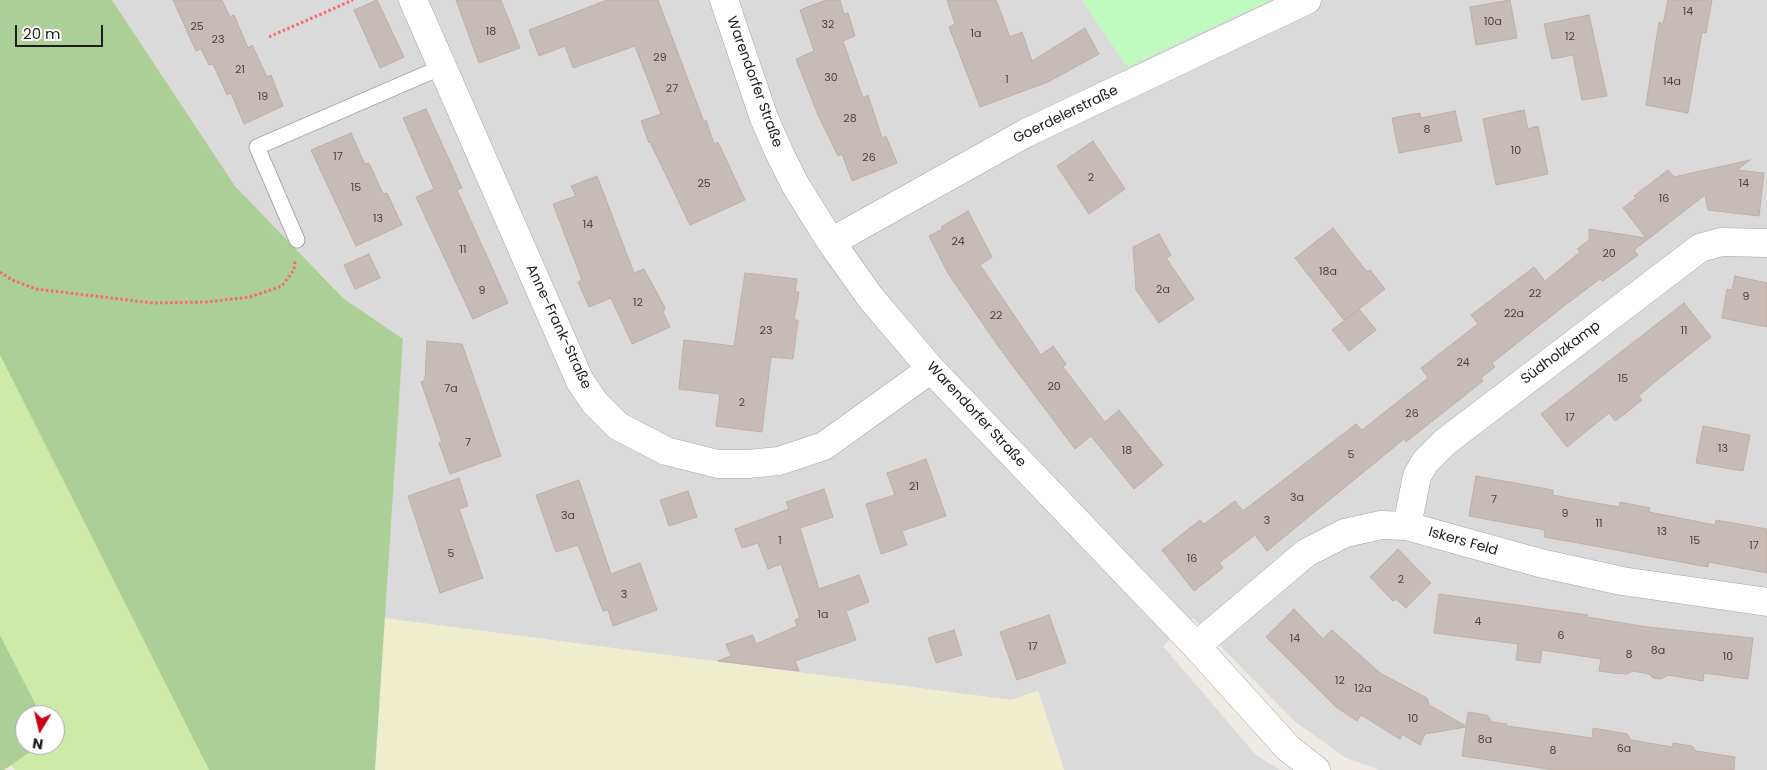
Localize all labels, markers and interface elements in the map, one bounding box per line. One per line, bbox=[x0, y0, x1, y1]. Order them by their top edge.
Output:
house number: 14 bbox=[1683, 5, 1693, 19]
street label: Warendorfer Straße bbox=[722, 14, 786, 150]
scale bar bbox=[18, 15, 105, 47]
house number: 10a bbox=[1484, 15, 1502, 29]
house number: 32 bbox=[822, 18, 834, 32]
house number: 25 bbox=[190, 20, 204, 34]
text: 20 m bbox=[23, 23, 61, 44]
house number: 18 bbox=[486, 25, 496, 39]
house number: 1a bbox=[971, 27, 981, 41]
house number: 12 bbox=[1565, 30, 1575, 44]
house number: 23 bbox=[212, 33, 224, 47]
house number: 29 bbox=[653, 51, 667, 65]
house number: 21 bbox=[235, 63, 245, 77]
house number: 30 bbox=[824, 71, 838, 85]
house number: 1 bbox=[1005, 73, 1009, 87]
house number: 14a bbox=[1663, 75, 1681, 89]
house number: 27 bbox=[666, 82, 678, 96]
street label: Goerdelerstraße bbox=[1011, 82, 1121, 148]
house number: 19 bbox=[258, 90, 268, 104]
house number: 28 bbox=[843, 112, 857, 126]
house number: 8 bbox=[1424, 123, 1430, 137]
house number: 10 bbox=[1511, 144, 1521, 158]
house number: 17 bbox=[333, 150, 343, 164]
house number: 26 bbox=[862, 151, 876, 165]
house number: 2 bbox=[1088, 171, 1094, 185]
house number: 25 bbox=[697, 177, 711, 191]
house number: 14 bbox=[1739, 177, 1749, 191]
house number: 15 bbox=[351, 181, 361, 195]
house number: 16 bbox=[1659, 192, 1669, 206]
house number: 13 bbox=[373, 212, 383, 226]
house number: 14 bbox=[583, 218, 593, 232]
house number: 24 bbox=[951, 235, 965, 249]
house number: 11 bbox=[459, 243, 467, 257]
house number: 20 bbox=[1602, 247, 1616, 261]
street label: Anne-Frank-Straße bbox=[522, 262, 594, 392]
house number: 18a bbox=[1319, 265, 1337, 279]
house number: 2a bbox=[1156, 283, 1170, 297]
house number: 9 bbox=[479, 284, 485, 298]
house number: 22 bbox=[1529, 287, 1541, 301]
house number: 9 bbox=[1743, 290, 1749, 304]
house number: 12 bbox=[633, 296, 643, 310]
house number: 22a bbox=[1504, 307, 1524, 321]
house number: 22 bbox=[990, 309, 1002, 323]
street label: Südholzkamp bbox=[1518, 318, 1604, 388]
house number: 23 bbox=[760, 324, 772, 338]
house number: 11 bbox=[1680, 324, 1688, 338]
house number: 24 bbox=[1456, 356, 1470, 370]
street label: Warendorfer Straße bbox=[923, 359, 1029, 471]
house number: 15 bbox=[1618, 372, 1628, 386]
house number: 20 bbox=[1047, 380, 1061, 394]
house number: 7a bbox=[444, 382, 458, 396]
house number: 2 bbox=[739, 396, 745, 410]
house number: 26 bbox=[1405, 407, 1419, 421]
house number: 17 bbox=[1565, 411, 1575, 425]
house number: 7 bbox=[465, 436, 471, 450]
house number: 13 bbox=[1718, 442, 1728, 456]
house number: 18 bbox=[1122, 444, 1132, 458]
house number: 5 bbox=[1348, 448, 1354, 462]
house number: 21 bbox=[909, 480, 919, 494]
house number: 3a bbox=[1290, 491, 1304, 505]
house number: 7 bbox=[1491, 493, 1497, 507]
house number: 9 bbox=[1562, 507, 1568, 521]
house number: 3a bbox=[561, 509, 575, 523]
house number: 3 bbox=[1264, 514, 1270, 528]
house number: 11 bbox=[1595, 517, 1603, 531]
street label: Iskers Feld bbox=[1426, 524, 1500, 560]
house number: 13 bbox=[1657, 525, 1667, 539]
house number: 1 bbox=[778, 534, 782, 548]
house number: 15 bbox=[1690, 534, 1700, 548]
house number: 17 bbox=[1749, 539, 1759, 553]
house number: 5 bbox=[448, 547, 454, 561]
house number: 16 bbox=[1187, 552, 1197, 566]
house number: 2 bbox=[1398, 573, 1404, 587]
house number: 3 bbox=[621, 588, 627, 602]
house number: 1a bbox=[818, 608, 828, 622]
house number: 4 bbox=[1475, 615, 1481, 629]
house number: 6 bbox=[1558, 629, 1564, 643]
house number: 14 bbox=[1290, 632, 1300, 646]
house number: 17 bbox=[1028, 640, 1038, 654]
house number: 8a bbox=[1651, 644, 1665, 658]
house number: 8 bbox=[1626, 648, 1632, 662]
house number: 10 bbox=[1723, 650, 1733, 664]
house number: 12 bbox=[1335, 674, 1345, 688]
house number: 12a bbox=[1354, 682, 1372, 696]
north arrow bbox=[15, 705, 65, 755]
house number: 10 bbox=[1408, 712, 1418, 726]
text: N bbox=[31, 733, 45, 755]
house number: 8a bbox=[1478, 733, 1492, 747]
house number: 6a bbox=[1617, 742, 1631, 756]
house number: 8 bbox=[1550, 744, 1556, 758]

